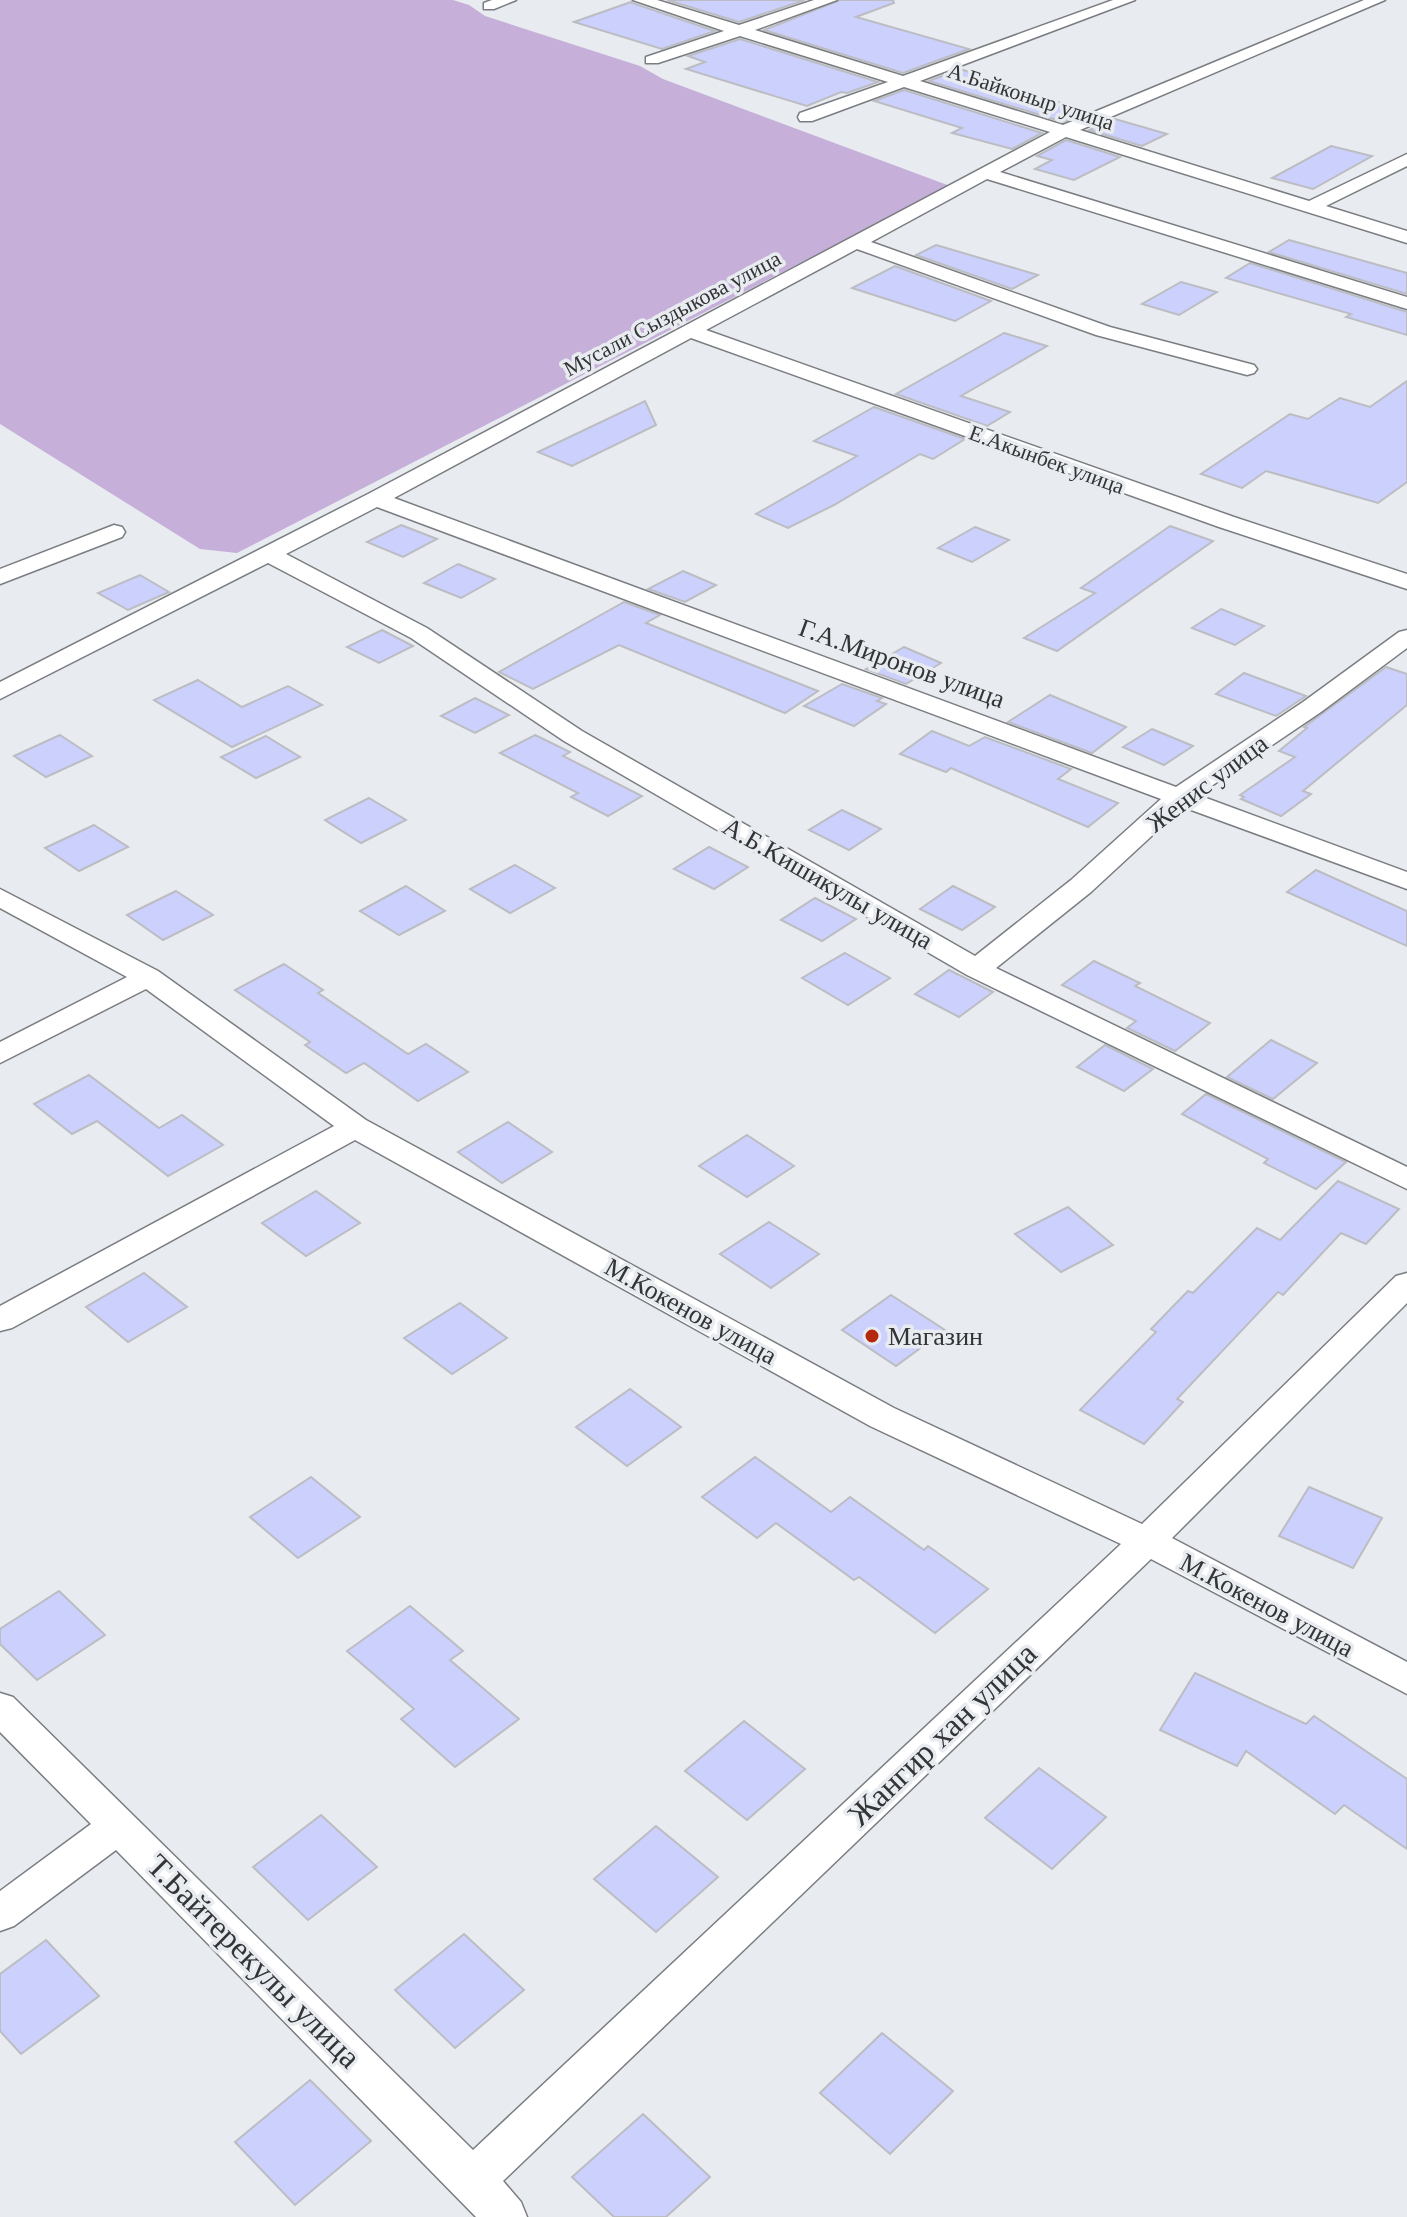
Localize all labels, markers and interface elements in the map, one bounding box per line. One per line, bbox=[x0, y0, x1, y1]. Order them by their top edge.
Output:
street label: А.Байконыр улица bbox=[944, 58, 1117, 135]
street label: Мусали Сыздыкова улица bbox=[559, 245, 785, 381]
street label: Е.Акынбек улица bbox=[966, 420, 1128, 499]
street label: Г.А.Миронов улица bbox=[795, 613, 1009, 714]
street label: Женис улица bbox=[1141, 728, 1274, 838]
street label: А.Б.Кишикулы улица bbox=[718, 812, 938, 956]
street label: М.Кокенов улица bbox=[600, 1252, 782, 1371]
place label: Магазин bbox=[888, 1322, 983, 1351]
marker: Магазин bbox=[863, 1327, 881, 1345]
street label: М.Кокенов улица bbox=[1175, 1548, 1359, 1664]
street label: Жангир хан улица bbox=[841, 1635, 1043, 1833]
street label: Т.Байтерекулы улица bbox=[140, 1847, 368, 2075]

